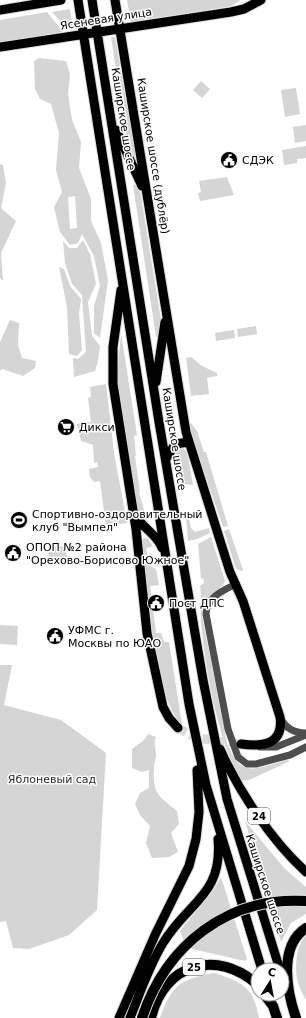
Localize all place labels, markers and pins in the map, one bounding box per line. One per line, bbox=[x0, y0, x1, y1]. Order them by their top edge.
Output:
public building icon: СДЭК bbox=[219, 150, 239, 170]
place label: СДЭК bbox=[242, 154, 274, 167]
supermarket icon: Дикси bbox=[56, 417, 76, 437]
place label: Дикси bbox=[79, 421, 115, 434]
place label: Спортивно-оздоровительный клуб "Вымпел" bbox=[32, 508, 203, 534]
sports icon: Спортивно-оздоровительный клуб "Вымпел" bbox=[9, 510, 29, 530]
place label: ОПОП №2 района "Орехово-Борисово Южное" bbox=[26, 541, 189, 567]
public building icon: ОПОП №2 района "Орехово-Борисово Южное" bbox=[3, 543, 23, 563]
public building icon: Пост ДПС bbox=[146, 593, 166, 613]
place label: Пост ДПС bbox=[169, 597, 225, 610]
place label: УФМС г. Москвы по ЮАО bbox=[68, 624, 161, 650]
public building icon: УФМС г. Москвы по ЮАО bbox=[45, 626, 65, 646]

